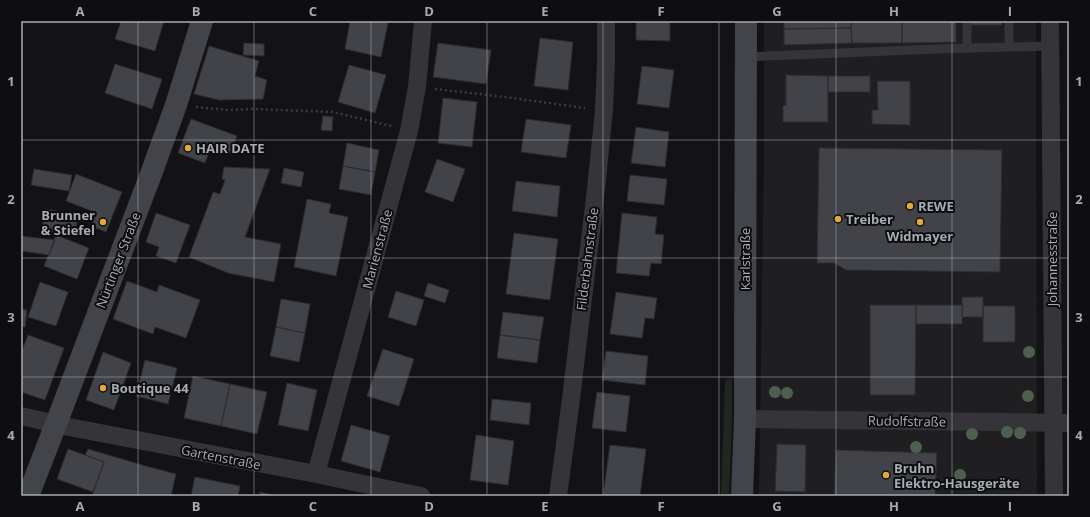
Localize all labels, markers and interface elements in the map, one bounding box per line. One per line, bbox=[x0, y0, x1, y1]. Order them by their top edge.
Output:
text: A bbox=[76, 2, 85, 20]
text: B bbox=[192, 2, 201, 20]
text: C bbox=[309, 2, 317, 20]
text: D bbox=[424, 2, 434, 20]
text: E bbox=[541, 2, 549, 20]
text: F bbox=[657, 2, 665, 20]
text: G bbox=[772, 2, 782, 20]
text: H bbox=[889, 2, 899, 20]
text: I bbox=[1008, 2, 1012, 20]
text: 1 bbox=[7, 72, 15, 90]
text: 1 bbox=[1075, 72, 1083, 90]
place label: HAIR DATE bbox=[196, 139, 265, 157]
marker: HAIR DATE bbox=[183, 143, 193, 153]
text: 2 bbox=[7, 190, 15, 208]
text: 2 bbox=[1075, 190, 1083, 208]
place label: REWE bbox=[918, 197, 954, 215]
marker: REWE bbox=[905, 201, 915, 211]
place label: Brunner & Stiefel bbox=[41, 206, 95, 239]
street label: Filderbahnstraße bbox=[572, 206, 602, 312]
street label: Marienstraße bbox=[358, 207, 396, 291]
street label: Nürtinger Straße bbox=[91, 209, 145, 311]
place label: Treiber bbox=[846, 210, 893, 228]
street label: Johannesstraße bbox=[1043, 212, 1061, 308]
marker: Treiber bbox=[833, 214, 843, 224]
marker: Brunner & Stiefel bbox=[98, 217, 108, 227]
marker: Widmayer bbox=[915, 217, 925, 227]
place label: Widmayer bbox=[887, 227, 953, 245]
street label: Karlstraße bbox=[736, 228, 754, 290]
text: 3 bbox=[7, 308, 15, 326]
text: 3 bbox=[1075, 308, 1083, 326]
place label: Boutique 44 bbox=[111, 379, 189, 397]
marker: Boutique 44 bbox=[98, 383, 108, 393]
street label: Rudolfstraße bbox=[868, 411, 946, 431]
text: 4 bbox=[7, 426, 15, 444]
text: 4 bbox=[1075, 426, 1083, 444]
street label: Gartenstraße bbox=[180, 440, 262, 474]
place label: Bruhn Elektro-Hausgeräte bbox=[894, 459, 1020, 492]
marker: Bruhn Elektro-Hausgeräte bbox=[881, 470, 891, 480]
text: A bbox=[76, 497, 85, 515]
text: B bbox=[192, 497, 201, 515]
text: C bbox=[309, 497, 317, 515]
text: D bbox=[424, 497, 434, 515]
text: E bbox=[541, 497, 549, 515]
text: F bbox=[657, 497, 665, 515]
text: G bbox=[772, 497, 782, 515]
text: H bbox=[889, 497, 899, 515]
text: I bbox=[1008, 497, 1012, 515]

